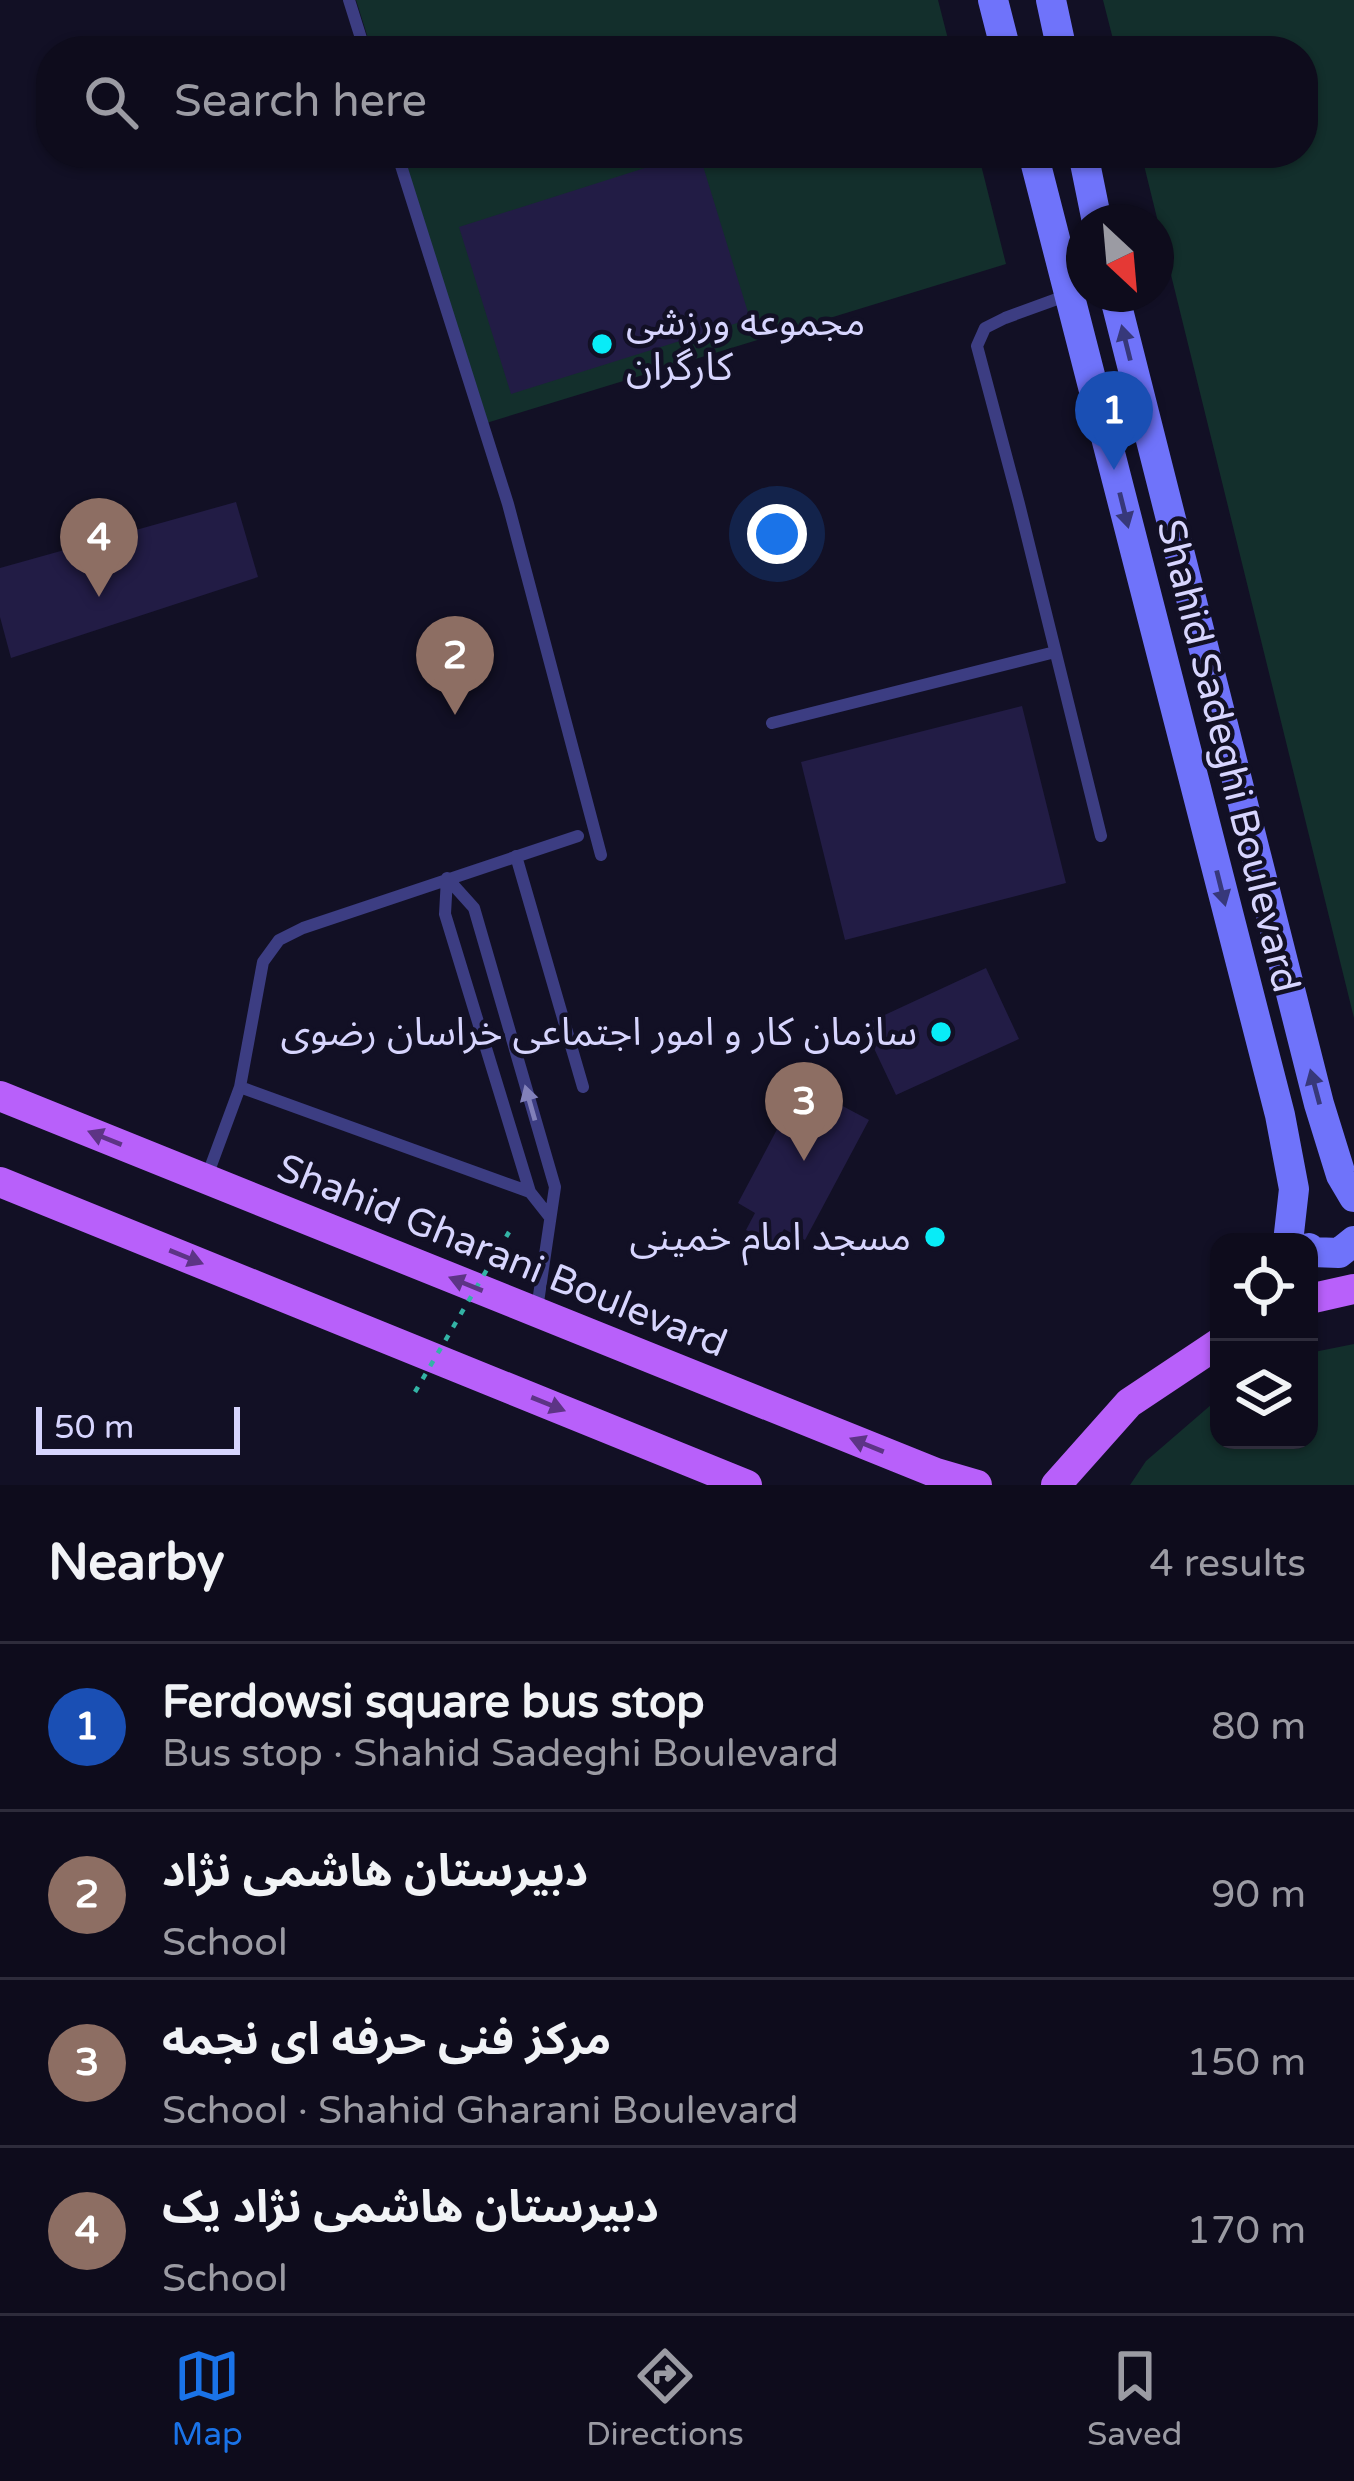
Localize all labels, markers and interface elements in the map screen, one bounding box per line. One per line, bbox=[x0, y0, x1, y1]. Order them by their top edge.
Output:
search box bbox=[36, 36, 1318, 168]
icon: search bbox=[78, 69, 144, 135]
text: Search here bbox=[174, 75, 427, 129]
north arrow bbox=[1066, 204, 1174, 312]
place label: مجموعه ورزشی کارگران bbox=[626, 299, 865, 391]
one-way arrow bbox=[1116, 324, 1135, 361]
marker: مجموعه ورزشی کارگران bbox=[589, 331, 615, 357]
pin: 1 bbox=[1075, 371, 1153, 470]
one-way arrow bbox=[1116, 492, 1135, 529]
pin: 4 bbox=[60, 498, 138, 597]
your location bbox=[747, 504, 807, 564]
street label: Shahid Sadeghi Boulevard bbox=[1146, 515, 1310, 997]
pin: 2 bbox=[416, 616, 494, 715]
one-way arrow bbox=[1213, 870, 1232, 907]
place label: سازمان کار و امور اجتماعی خراسان رضوی bbox=[281, 1009, 917, 1056]
marker: سازمان کار و امور اجتماعی خراسان رضوی bbox=[928, 1019, 954, 1045]
pin: 3 bbox=[765, 1062, 843, 1161]
one-way arrow bbox=[1305, 1069, 1324, 1106]
one-way arrow bbox=[520, 1084, 539, 1121]
one-way arrow bbox=[86, 1128, 122, 1147]
street label: Shahid Gharani Boulevard bbox=[270, 1144, 734, 1368]
place label: مسجد امام خمینی bbox=[629, 1214, 911, 1266]
marker: مسجد امام خمینی bbox=[922, 1224, 948, 1250]
map controls bbox=[1210, 1233, 1318, 1449]
button: locate bbox=[1210, 1233, 1318, 1341]
one-way arrow bbox=[169, 1248, 205, 1267]
one-way arrow bbox=[448, 1273, 484, 1292]
button: layers bbox=[1210, 1341, 1318, 1449]
one-way arrow bbox=[530, 1395, 566, 1414]
scale bar bbox=[36, 1401, 240, 1454]
text: 50 m bbox=[54, 1408, 134, 1447]
one-way arrow bbox=[848, 1435, 884, 1454]
text: Nearby bbox=[48, 1532, 225, 1594]
text: 4 results bbox=[1149, 1540, 1306, 1587]
text: Ferdowsi square bus stop bbox=[162, 1676, 705, 1730]
text: 1 bbox=[75, 1703, 99, 1750]
text: 80 m bbox=[1211, 1703, 1306, 1750]
text: Bus stop · Shahid Sadeghi Boulevard bbox=[162, 1730, 839, 1777]
text: دبیرستان هاشمی نژاد bbox=[162, 1845, 588, 1899]
text: 2 bbox=[75, 1871, 99, 1918]
text: 90 m bbox=[1211, 1871, 1306, 1918]
text: School bbox=[162, 1919, 288, 1966]
text: مرکز فنی حرفه ای نجمه bbox=[162, 2013, 611, 2067]
text: 3 bbox=[75, 2039, 99, 2086]
text: 150 m bbox=[1187, 2039, 1306, 2086]
text: School · Shahid Gharani Boulevard bbox=[162, 2087, 799, 2134]
text: دبیرستان هاشمی نژاد یک bbox=[162, 2181, 659, 2235]
text: 4 bbox=[75, 2207, 99, 2254]
text: 170 m bbox=[1187, 2207, 1306, 2254]
text: School bbox=[162, 2255, 288, 2302]
tab: Map bbox=[172, 2343, 243, 2454]
tab: Directions bbox=[586, 2343, 744, 2454]
tab: Saved bbox=[1087, 2343, 1182, 2454]

